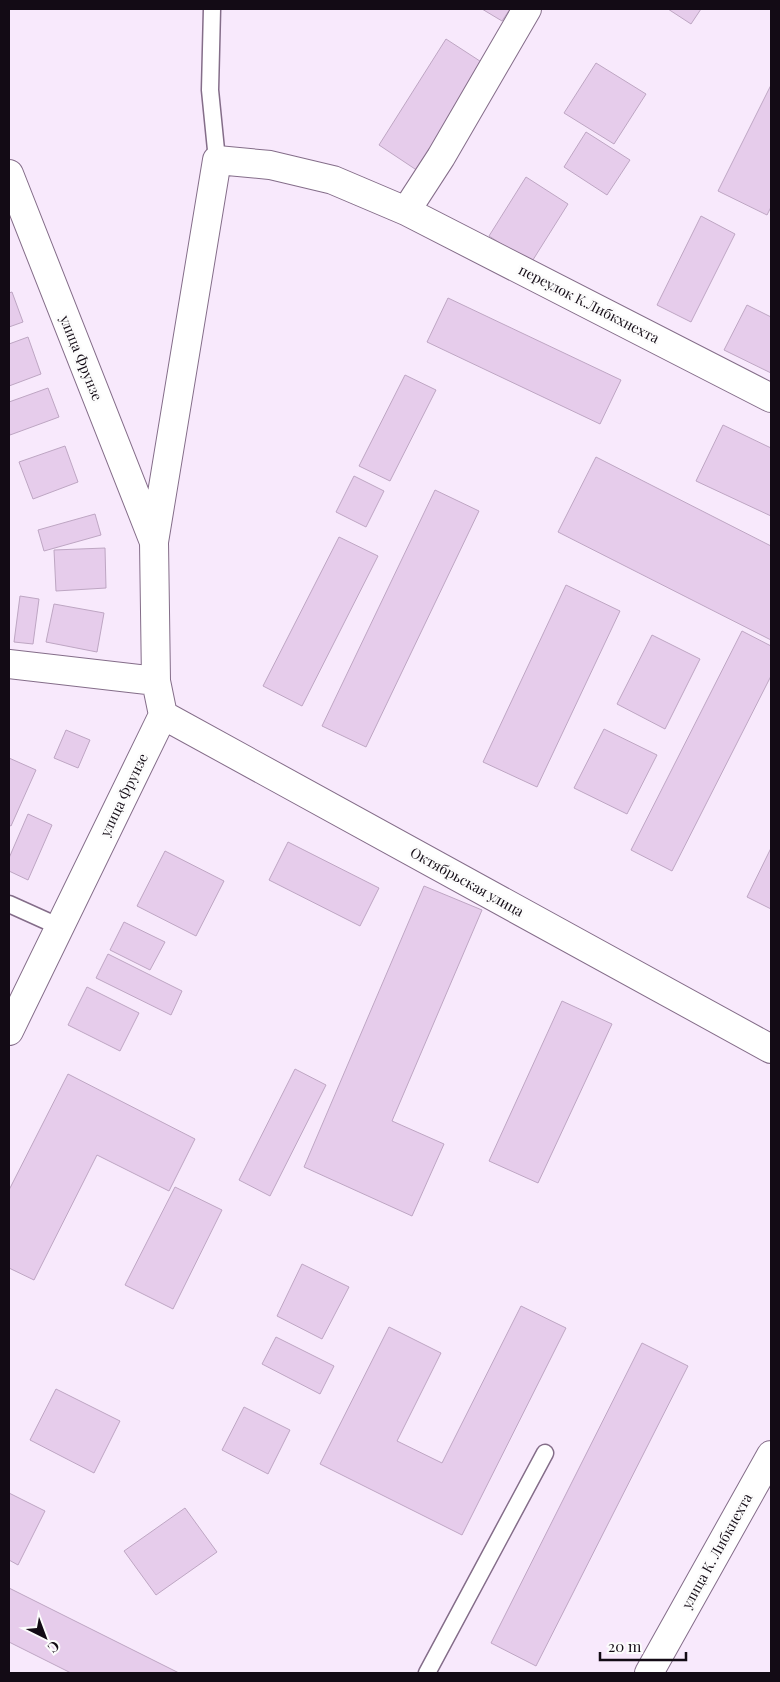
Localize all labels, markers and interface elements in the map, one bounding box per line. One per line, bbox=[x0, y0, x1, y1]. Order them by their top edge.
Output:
street label: переулок К.Либкхнехта bbox=[516, 260, 663, 347]
street label: улица Фрунзе bbox=[55, 311, 107, 403]
street label: улица Фрунзе bbox=[95, 750, 152, 840]
street label: Октябрьская улица bbox=[407, 842, 527, 921]
street label: улица К. Либкнехта bbox=[676, 1490, 756, 1613]
north arrow bbox=[20, 1612, 70, 1662]
scale bar bbox=[600, 1630, 686, 1662]
text: 20 m bbox=[608, 1636, 642, 1656]
text: С bbox=[44, 1637, 64, 1657]

